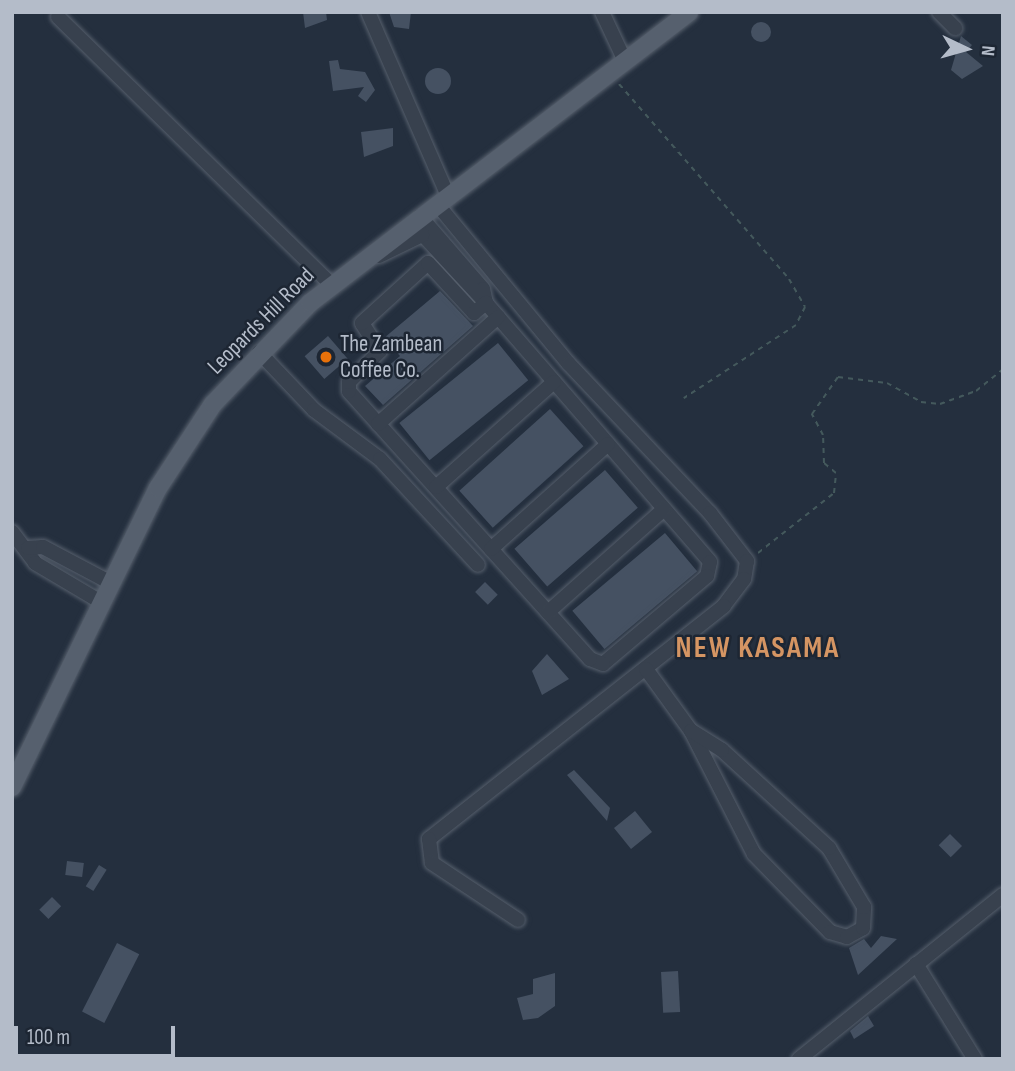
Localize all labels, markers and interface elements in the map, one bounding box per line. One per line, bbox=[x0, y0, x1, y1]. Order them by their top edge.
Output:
north arrow bbox=[931, 14, 1001, 84]
text: N bbox=[976, 45, 999, 57]
street label: Leopards Hill Road bbox=[202, 262, 320, 380]
place label: The Zambean Coffee Co. bbox=[340, 330, 442, 384]
marker: The Zambean Coffee Co. bbox=[318, 349, 334, 365]
district label: NEW KASAMA bbox=[677, 630, 839, 666]
scale bar bbox=[18, 1012, 178, 1056]
text: 100 m bbox=[27, 1025, 70, 1050]

